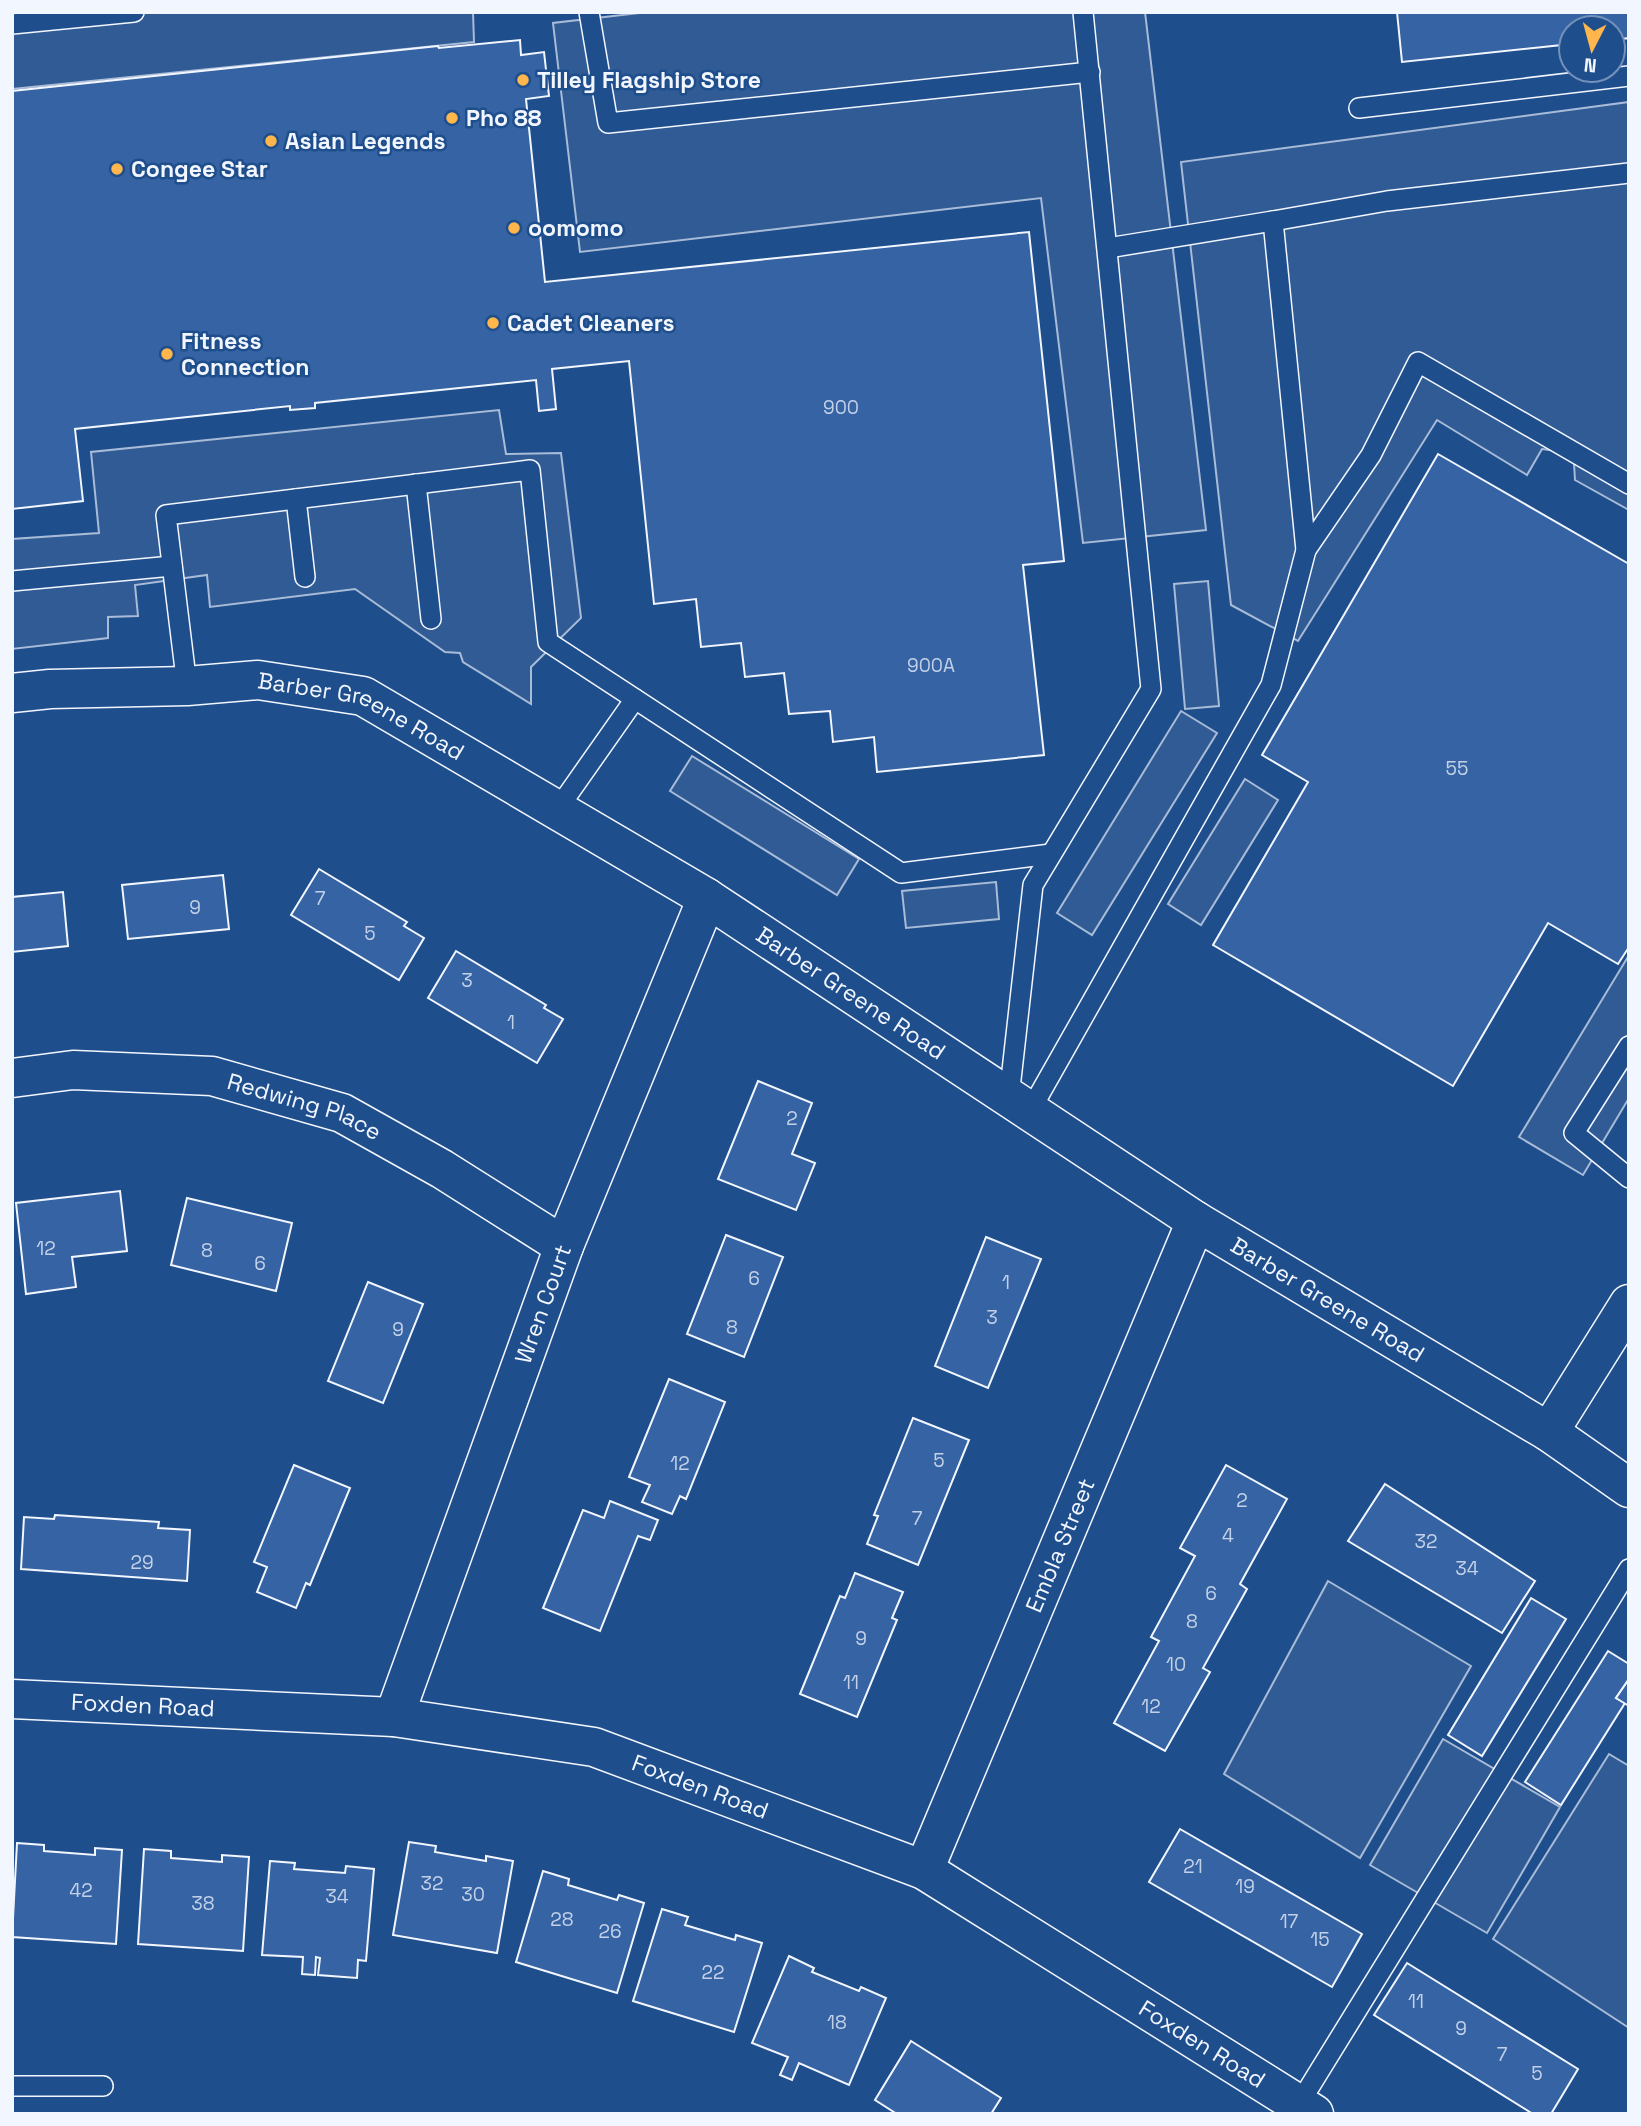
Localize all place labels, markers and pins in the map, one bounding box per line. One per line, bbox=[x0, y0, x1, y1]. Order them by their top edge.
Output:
place label: Tilley Flagship Store bbox=[537, 65, 761, 95]
marker: Tilley Flagship Store bbox=[515, 72, 531, 88]
place label: Pho 88 bbox=[466, 103, 542, 133]
marker: Pho 88 bbox=[444, 110, 460, 126]
place label: Asian Legends bbox=[285, 126, 446, 156]
marker: Asian Legends bbox=[263, 133, 279, 149]
place label: Congee Star bbox=[131, 154, 268, 184]
marker: Congee Star bbox=[109, 161, 125, 177]
place label: oomomo bbox=[528, 213, 624, 243]
marker: oomomo bbox=[506, 220, 522, 236]
place label: Cadet Cleaners bbox=[507, 308, 675, 338]
marker: Cadet Cleaners bbox=[485, 315, 501, 331]
place label: Fitness Connection bbox=[181, 326, 309, 382]
marker: Fitness Connection bbox=[159, 346, 175, 362]

